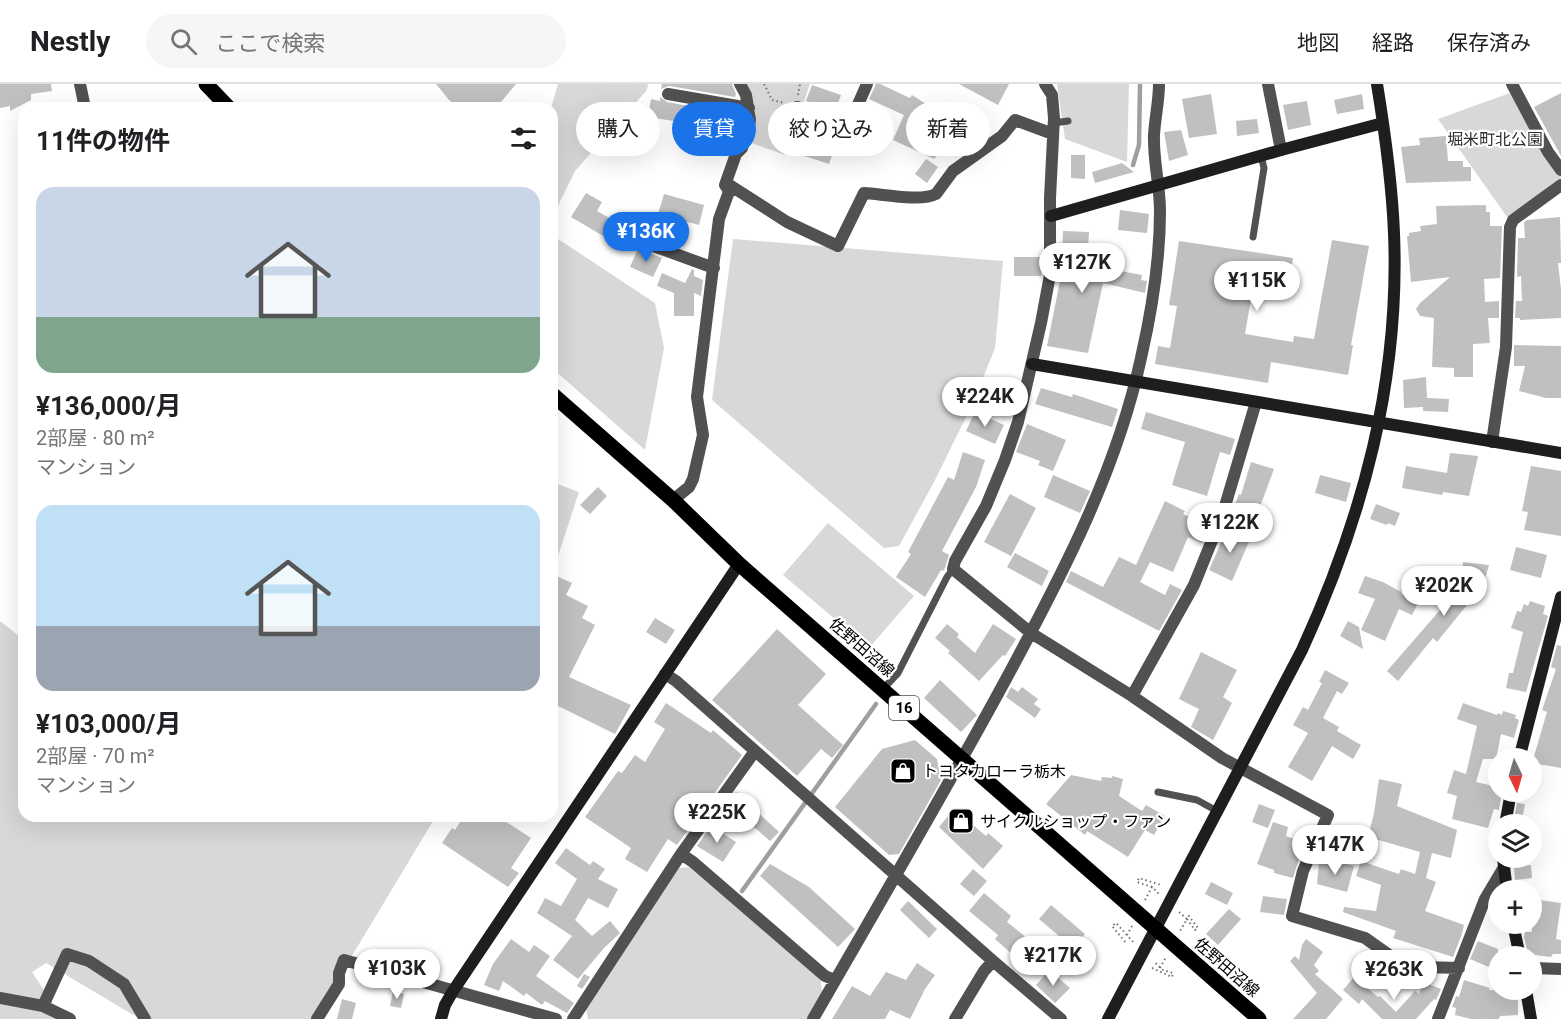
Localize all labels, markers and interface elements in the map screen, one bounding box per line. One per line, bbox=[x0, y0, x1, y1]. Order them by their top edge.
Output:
search box bbox=[146, 14, 566, 68]
text: Nestly bbox=[30, 25, 110, 58]
icon: search bbox=[167, 25, 200, 58]
text: ここで検索 bbox=[215, 31, 325, 56]
text: 地図 bbox=[1297, 31, 1339, 55]
text: 経路 bbox=[1372, 31, 1414, 55]
text: 保存済み bbox=[1447, 31, 1531, 55]
chip: 購入 bbox=[576, 102, 660, 156]
chip: 賃貸 bbox=[672, 102, 756, 156]
chip: 絞り込み bbox=[768, 102, 894, 156]
chip: 新着 bbox=[906, 102, 990, 156]
icon: filters bbox=[507, 122, 540, 155]
text: 11件の物件 bbox=[36, 126, 170, 156]
park label: 堀米町北公園 bbox=[1447, 130, 1543, 149]
pin: ¥136K bbox=[604, 212, 688, 263]
text: ¥136K bbox=[617, 219, 675, 243]
icon: home bbox=[234, 226, 342, 334]
pin: ¥127K bbox=[1040, 243, 1124, 294]
text: ¥127K bbox=[1053, 250, 1111, 274]
pin: ¥115K bbox=[1215, 261, 1299, 312]
text: ¥115K bbox=[1228, 268, 1286, 292]
pin: ¥224K bbox=[943, 377, 1027, 428]
text: ¥224K bbox=[956, 384, 1014, 408]
text: ¥136,000/月 bbox=[36, 391, 182, 421]
text: 2部屋 · 80 m² bbox=[36, 426, 155, 450]
text: マンション bbox=[36, 455, 136, 479]
pin: ¥122K bbox=[1188, 503, 1272, 554]
text: ¥122K bbox=[1201, 510, 1259, 534]
icon: home bbox=[234, 544, 342, 652]
pin: ¥202K bbox=[1402, 566, 1486, 617]
text: ¥202K bbox=[1415, 573, 1473, 597]
street label: 佐野田沼線 bbox=[825, 614, 898, 681]
road number: 16 bbox=[889, 696, 919, 720]
text: ¥103,000/月 bbox=[36, 709, 182, 739]
text: 2部屋 · 70 m² bbox=[36, 744, 155, 768]
north arrow bbox=[1488, 748, 1542, 802]
map controls bbox=[1488, 748, 1542, 1000]
shop icon: トヨタカローラ栃木 bbox=[888, 756, 918, 786]
place label: トヨタカローラ栃木 bbox=[922, 762, 1066, 781]
text: マンション bbox=[36, 773, 136, 797]
pin: ¥225K bbox=[675, 793, 759, 844]
text: ¥225K bbox=[688, 800, 746, 824]
shop icon: サイクルショップ・ファン bbox=[946, 806, 976, 836]
place label: サイクルショップ・ファン bbox=[980, 812, 1171, 831]
button: layers bbox=[1488, 814, 1542, 868]
pin: ¥147K bbox=[1293, 825, 1377, 876]
text: ¥147K bbox=[1306, 832, 1364, 856]
button: + bbox=[1488, 880, 1542, 934]
street label: 佐野田沼線 bbox=[1190, 934, 1263, 1001]
pin: ¥217K bbox=[1011, 936, 1095, 987]
text: ¥217K bbox=[1024, 943, 1082, 967]
button: − bbox=[1488, 946, 1542, 1000]
pin: ¥103K bbox=[355, 949, 439, 1000]
pin: ¥263K bbox=[1352, 950, 1436, 1001]
text: ¥103K bbox=[368, 956, 426, 980]
text: ¥263K bbox=[1365, 957, 1423, 981]

